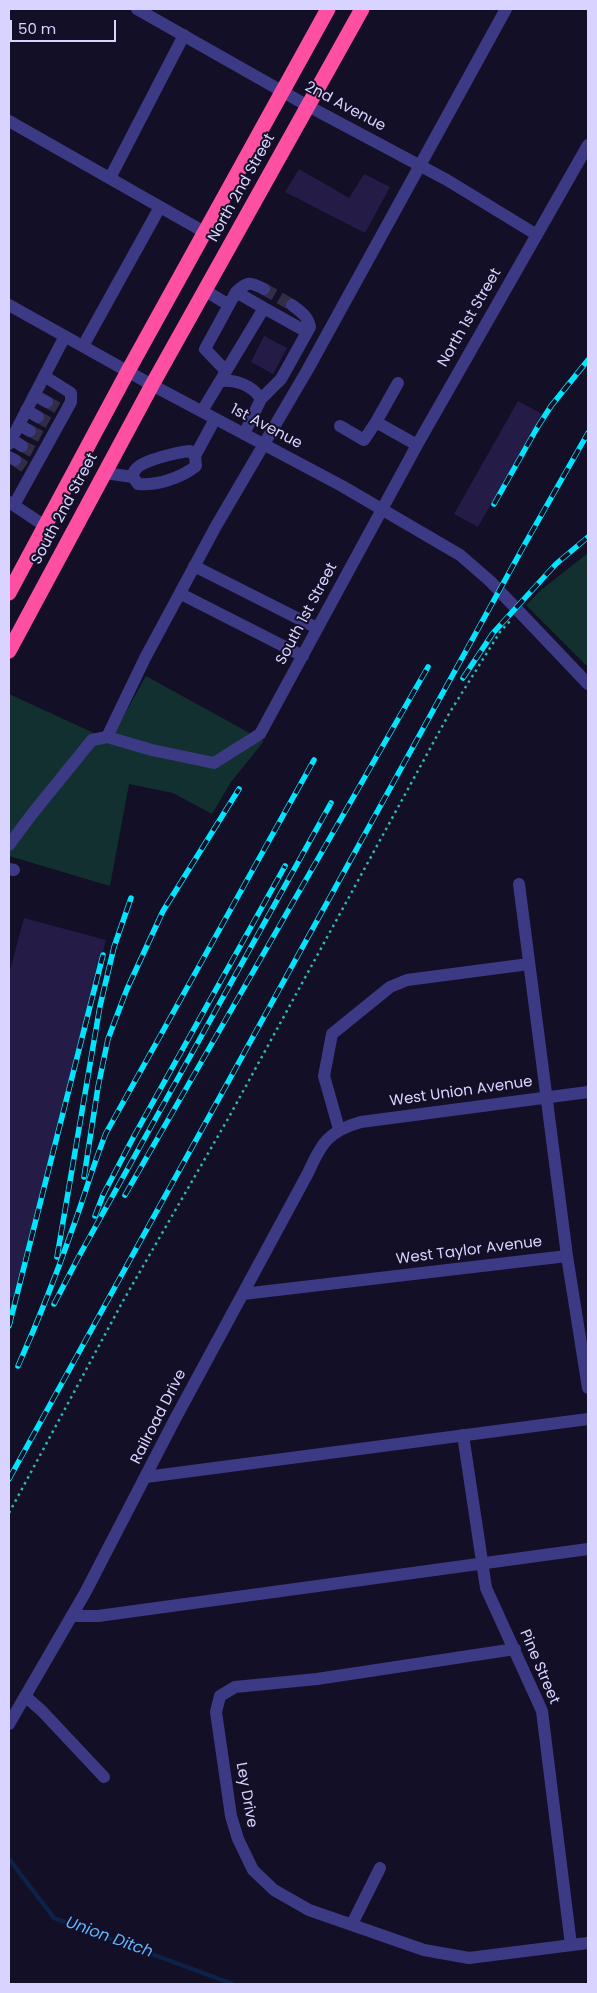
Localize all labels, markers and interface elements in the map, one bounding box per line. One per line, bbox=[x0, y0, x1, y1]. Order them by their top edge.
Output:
scale bar bbox=[12, 10, 119, 42]
text: 50 m bbox=[18, 18, 56, 39]
street label: 2nd Avenue bbox=[302, 78, 388, 136]
street label: North 2nd Street bbox=[205, 131, 279, 245]
street label: North 1st Street bbox=[435, 266, 505, 370]
street label: 1st Avenue bbox=[227, 401, 305, 453]
street label: South 2nd Street bbox=[28, 450, 102, 568]
street label: South 1st Street bbox=[273, 560, 341, 668]
street label: West Union Avenue bbox=[388, 1073, 534, 1111]
street label: West Taylor Avenue bbox=[395, 1233, 543, 1269]
street label: Railroad Drive bbox=[127, 1367, 191, 1467]
street label: Pine Street bbox=[515, 1627, 563, 1707]
street label: Ley Drive bbox=[231, 1761, 261, 1829]
water label: Union Ditch bbox=[63, 1913, 155, 1963]

